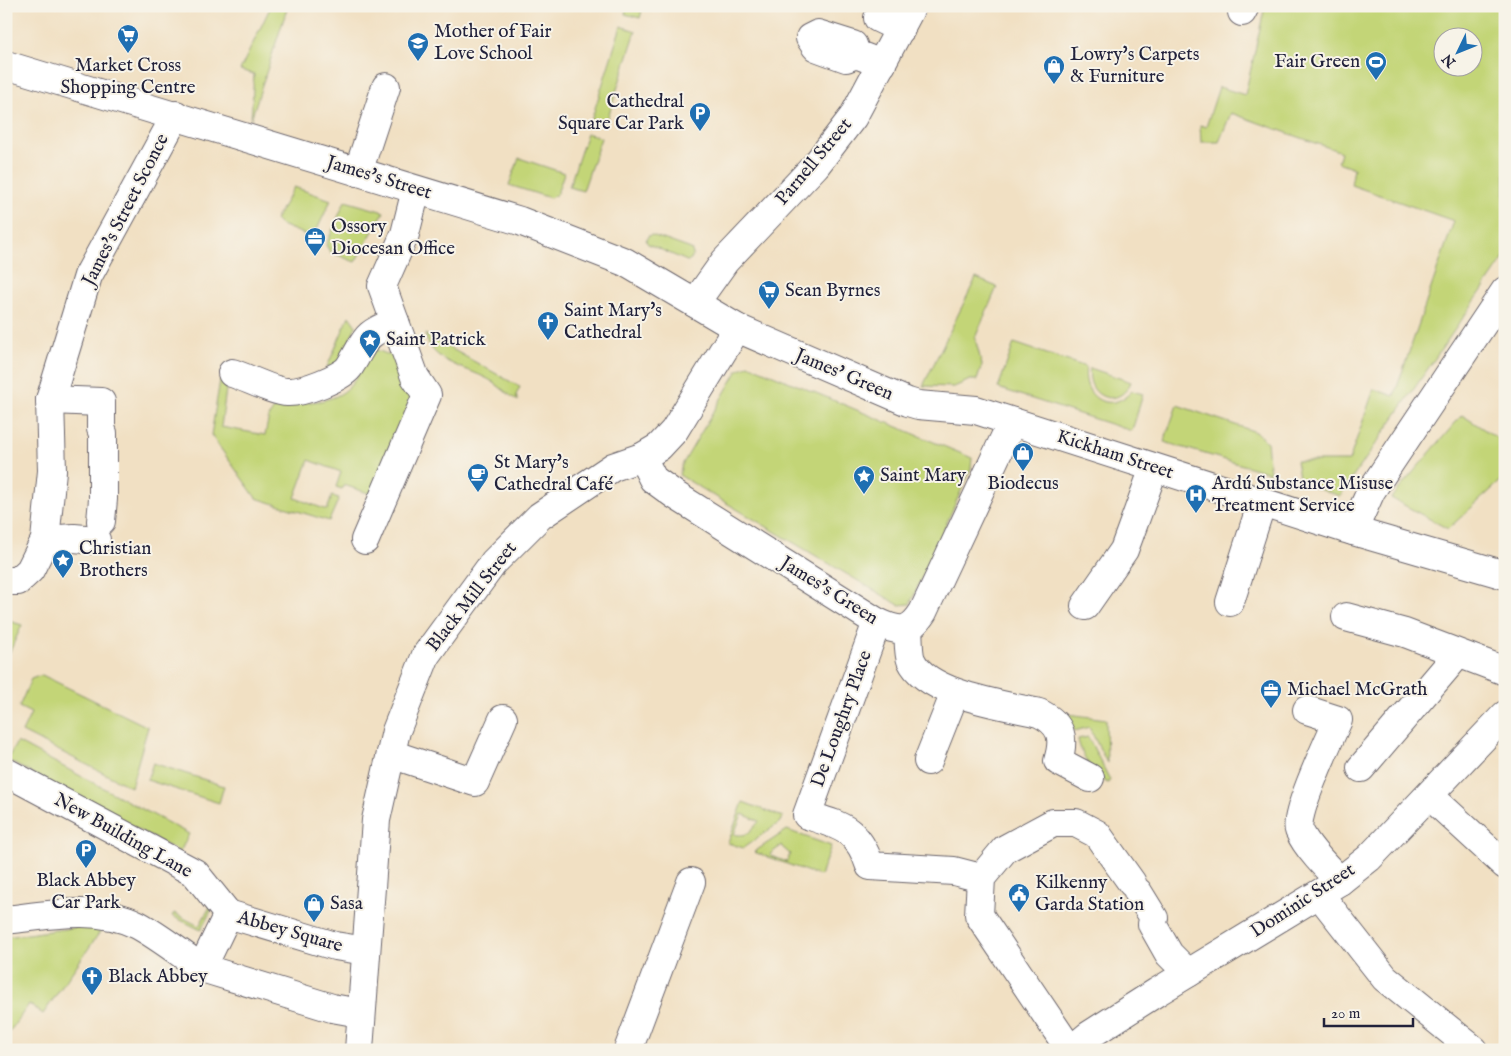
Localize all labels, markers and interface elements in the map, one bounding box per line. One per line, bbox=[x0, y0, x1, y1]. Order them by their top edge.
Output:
place label: Mother of Fair Love School bbox=[434, 20, 552, 66]
supermarket icon: Market Cross Shopping Centre bbox=[116, 23, 140, 54]
north arrow bbox=[1434, 28, 1484, 78]
school or university icon: Mother of Fair Love School bbox=[406, 31, 430, 62]
place label: Lowry's Carpets & Furniture bbox=[1070, 43, 1199, 89]
place label: Fair Green bbox=[1274, 50, 1360, 74]
sports icon: Fair Green bbox=[1364, 50, 1388, 81]
text: N bbox=[1439, 50, 1461, 71]
place label: Market Cross Shopping Centre bbox=[61, 54, 196, 100]
shop icon: Lowry's Carpets & Furniture bbox=[1042, 54, 1066, 85]
place label: Cathedral Square Car Park bbox=[558, 90, 685, 136]
parking icon: Cathedral Square Car Park bbox=[688, 101, 712, 132]
street label: Parnell Street bbox=[771, 113, 858, 211]
street label: James's Street Sconce bbox=[76, 130, 175, 292]
street label: James's Street bbox=[322, 150, 435, 205]
place label: Ossory Diocesan Office bbox=[331, 215, 455, 261]
office icon: Ossory Diocesan Office bbox=[303, 226, 327, 257]
supermarket icon: Sean Byrnes bbox=[757, 279, 781, 310]
place label: Sean Byrnes bbox=[785, 279, 880, 303]
place label: Saint Mary's Cathedral bbox=[564, 299, 662, 345]
church icon: Saint Mary's Cathedral bbox=[536, 310, 560, 341]
place icon: Saint Patrick bbox=[358, 328, 382, 359]
place label: Saint Patrick bbox=[386, 328, 487, 352]
street label: James' Green bbox=[789, 343, 897, 406]
street label: Kickham Street bbox=[1054, 425, 1177, 485]
shop icon: Biodecus bbox=[1011, 441, 1035, 472]
place label: St Mary's Cathedral Café bbox=[494, 451, 613, 497]
cafe icon: St Mary's Cathedral Café bbox=[466, 462, 490, 493]
place icon: Saint Mary bbox=[852, 464, 876, 495]
place label: Saint Mary bbox=[880, 464, 967, 488]
place label: Biodecus bbox=[987, 472, 1059, 496]
place label: Ardú Substance Misuse Treatment Service bbox=[1211, 472, 1393, 518]
hospital icon: Ardú Substance Misuse Treatment Service bbox=[1184, 483, 1208, 514]
place label: Christian Brothers bbox=[79, 537, 151, 583]
street label: Black Mill Street bbox=[422, 537, 523, 657]
place icon: Christian Brothers bbox=[51, 548, 75, 579]
street label: James's Green bbox=[774, 550, 882, 631]
street label: De Loughry Place bbox=[806, 647, 878, 791]
office icon: Michael McGrath bbox=[1259, 678, 1283, 709]
place label: Michael McGrath bbox=[1287, 678, 1427, 702]
street label: New Building Lane bbox=[50, 788, 197, 884]
parking icon: Black Abbey Car Park bbox=[74, 838, 98, 869]
street label: Dominic Street bbox=[1246, 858, 1360, 944]
place label: Black Abbey Car Park bbox=[36, 869, 136, 915]
place label: Kilkenny Garda Station bbox=[1035, 871, 1144, 917]
public building icon: Kilkenny Garda Station bbox=[1007, 882, 1031, 913]
shop icon: Sasa bbox=[302, 892, 326, 923]
place label: Sasa bbox=[330, 892, 364, 916]
street label: Abbey Square bbox=[234, 905, 346, 959]
church icon: Black Abbey bbox=[80, 965, 104, 996]
place label: Black Abbey bbox=[108, 965, 208, 989]
scale bar bbox=[1324, 996, 1412, 1028]
text: 20 m bbox=[1331, 1004, 1361, 1023]

